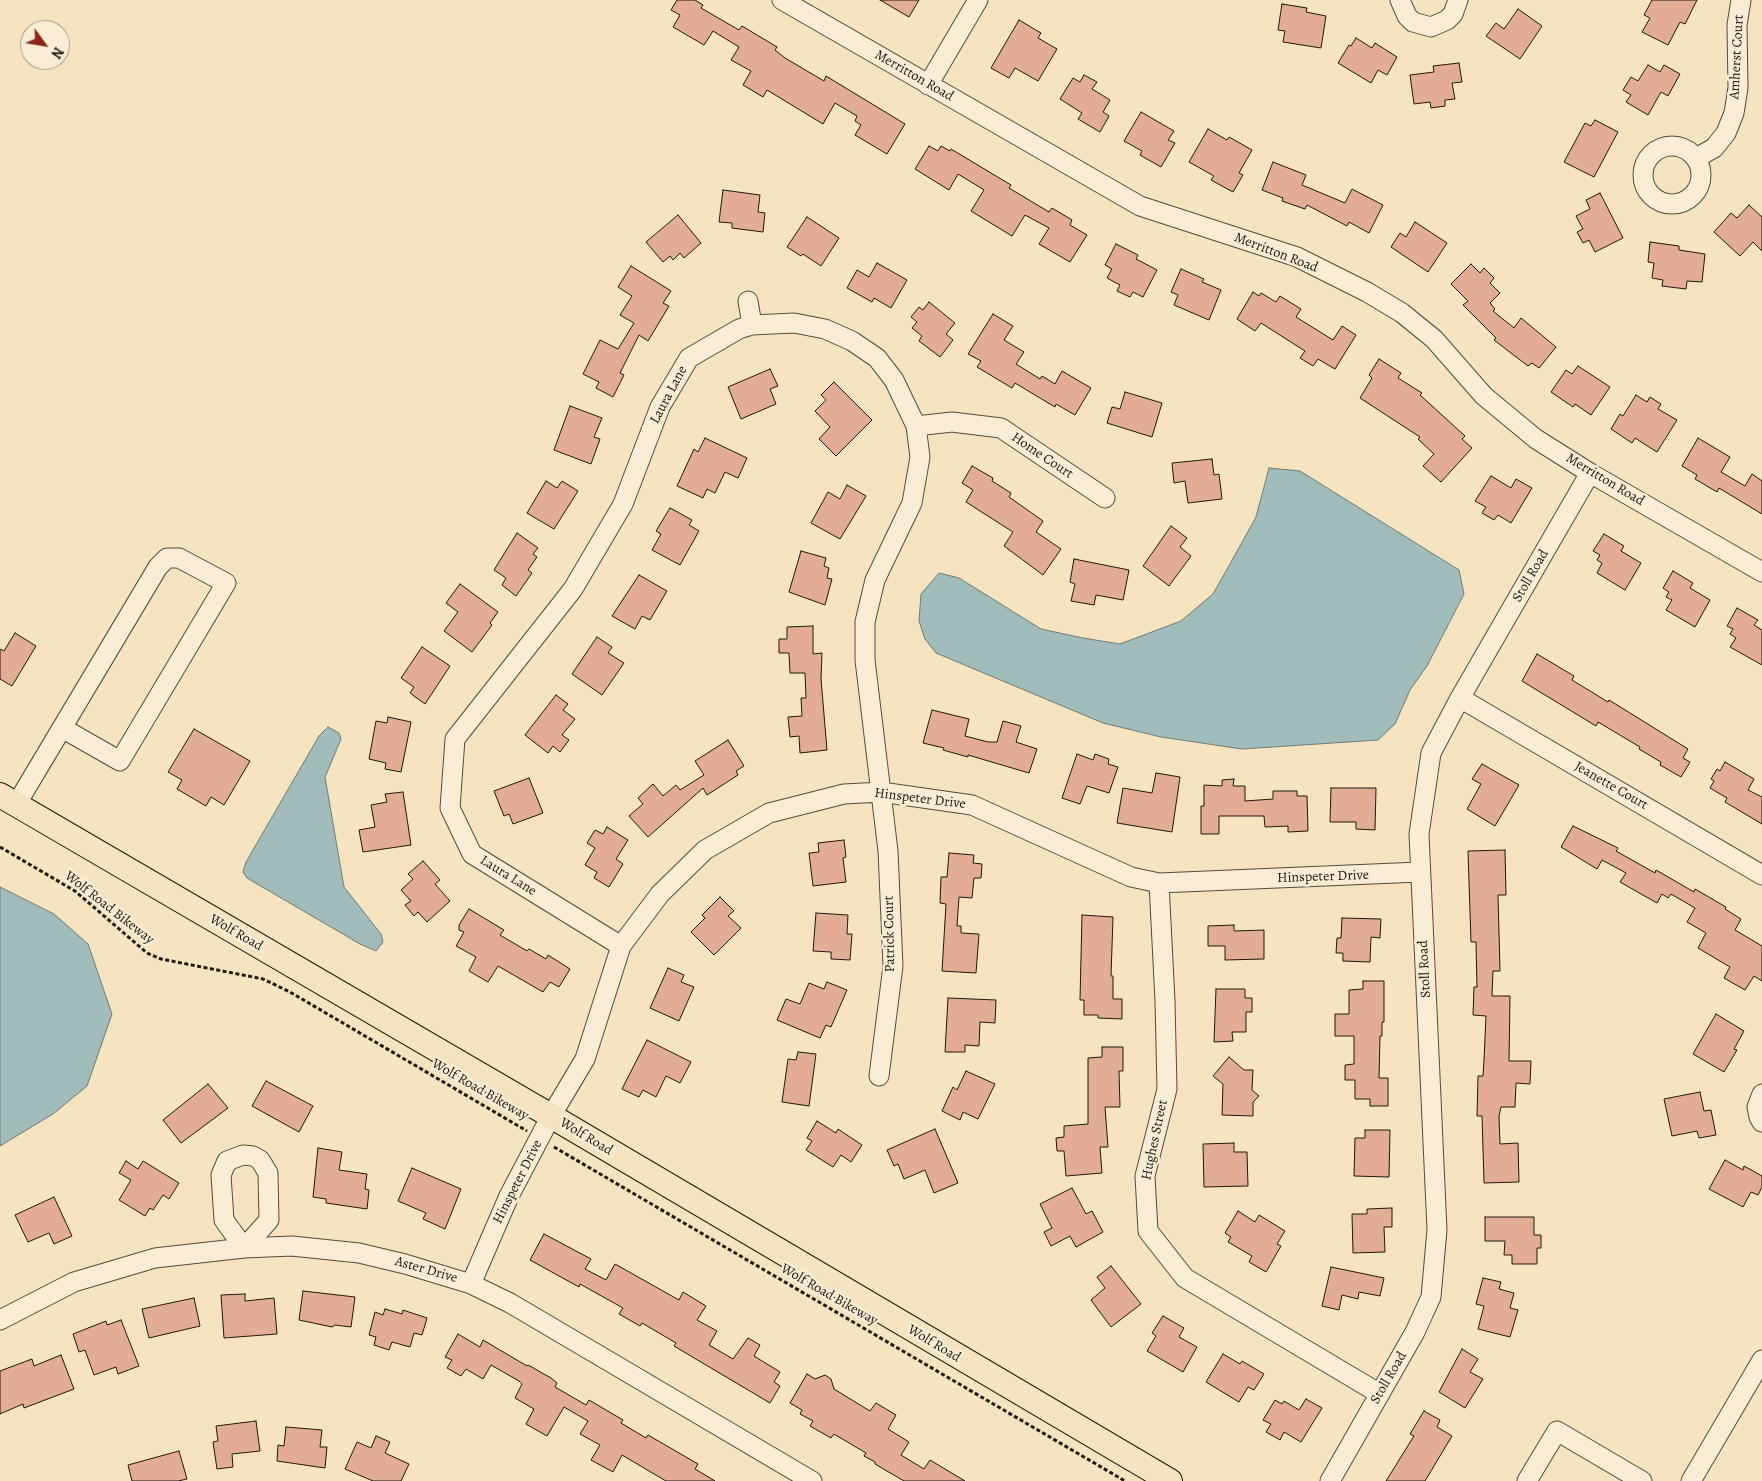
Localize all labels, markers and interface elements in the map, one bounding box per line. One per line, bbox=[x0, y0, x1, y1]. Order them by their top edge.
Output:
street label: Amherst Court bbox=[1726, 14, 1748, 100]
north arrow bbox=[20, 20, 70, 70]
text: N bbox=[47, 43, 68, 62]
street label: Merritton Road bbox=[872, 47, 956, 105]
street label: Merritton Road bbox=[1232, 229, 1320, 277]
street label: Laura Lane bbox=[647, 363, 691, 427]
street label: Home Court bbox=[1008, 429, 1076, 483]
street label: Merritton Road bbox=[1563, 450, 1647, 510]
street label: Stoll Road bbox=[1509, 547, 1553, 605]
street label: Jeanette Court bbox=[1571, 758, 1651, 814]
street label: Hinspeter Drive bbox=[873, 785, 967, 813]
street label: Laura Lane bbox=[477, 852, 539, 900]
street label: Hinspeter Drive bbox=[1277, 867, 1369, 887]
street label: Wolf Road Bikeway bbox=[61, 868, 157, 948]
street label: Patrick Court bbox=[881, 896, 899, 972]
street label: Wolf Road bbox=[206, 911, 266, 955]
street label: Stoll Road bbox=[1415, 940, 1435, 998]
street label: Wolf Road Bikeway bbox=[429, 1055, 531, 1125]
street label: Hughes Street bbox=[1138, 1098, 1172, 1182]
street label: Wolf Road bbox=[556, 1115, 616, 1159]
street label: Hinspeter Drive bbox=[490, 1137, 546, 1227]
street label: Aster Drive bbox=[393, 1253, 459, 1287]
street label: Wolf Road Bikeway bbox=[778, 1260, 880, 1330]
street label: Wolf Road bbox=[904, 1322, 964, 1366]
street label: Stoll Road bbox=[1367, 1349, 1411, 1407]

